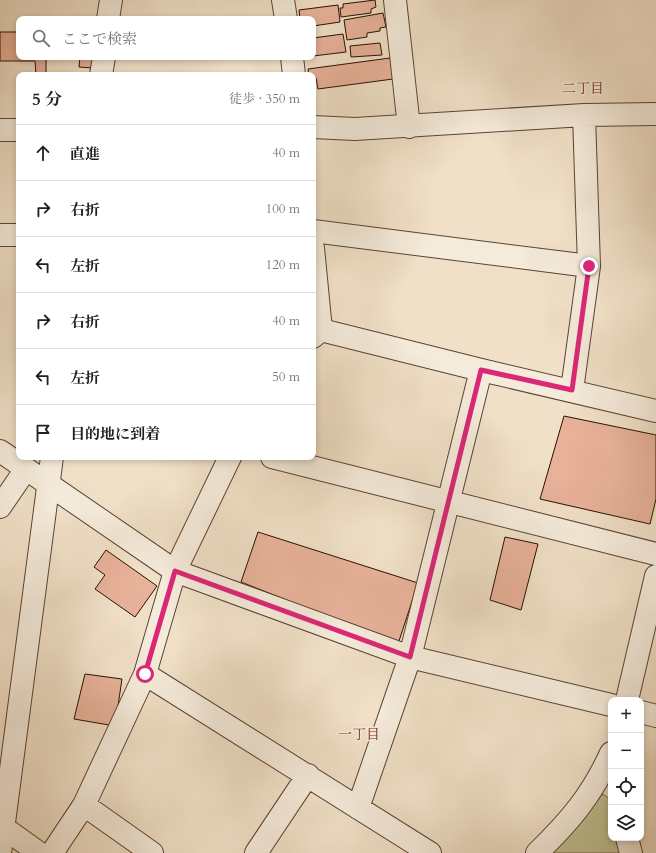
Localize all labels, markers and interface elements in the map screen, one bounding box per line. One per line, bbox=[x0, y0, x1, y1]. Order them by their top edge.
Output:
search box bbox=[16, 16, 316, 60]
icon: search bbox=[30, 27, 52, 49]
text: ここで検索 bbox=[62, 29, 137, 49]
district label: 二丁目 bbox=[562, 79, 604, 98]
text: 5 分 bbox=[32, 88, 62, 111]
text: 徒歩 · 350 m bbox=[229, 90, 300, 108]
icon: ahead bbox=[32, 142, 54, 164]
text: 直進 bbox=[70, 144, 100, 164]
text: 40 m bbox=[272, 144, 300, 162]
icon: right bbox=[32, 198, 54, 220]
text: 右折 bbox=[70, 200, 100, 220]
text: 100 m bbox=[266, 200, 300, 218]
icon: left bbox=[32, 254, 54, 276]
text: 左折 bbox=[70, 256, 100, 276]
text: 120 m bbox=[266, 256, 300, 274]
route end bbox=[580, 257, 598, 275]
icon: right bbox=[32, 310, 54, 332]
text: 右折 bbox=[70, 312, 100, 332]
text: 40 m bbox=[272, 312, 300, 330]
icon: left bbox=[32, 366, 54, 388]
text: 左折 bbox=[70, 368, 100, 388]
text: 50 m bbox=[272, 368, 300, 386]
icon: arrive bbox=[32, 422, 54, 444]
text: 目的地に到着 bbox=[70, 424, 160, 444]
route start bbox=[136, 665, 154, 683]
map controls bbox=[608, 697, 644, 841]
button: + bbox=[608, 697, 644, 733]
district label: 一丁目 bbox=[338, 725, 380, 744]
button: − bbox=[608, 733, 644, 769]
button: locate bbox=[608, 769, 644, 805]
button: layers bbox=[608, 805, 644, 841]

